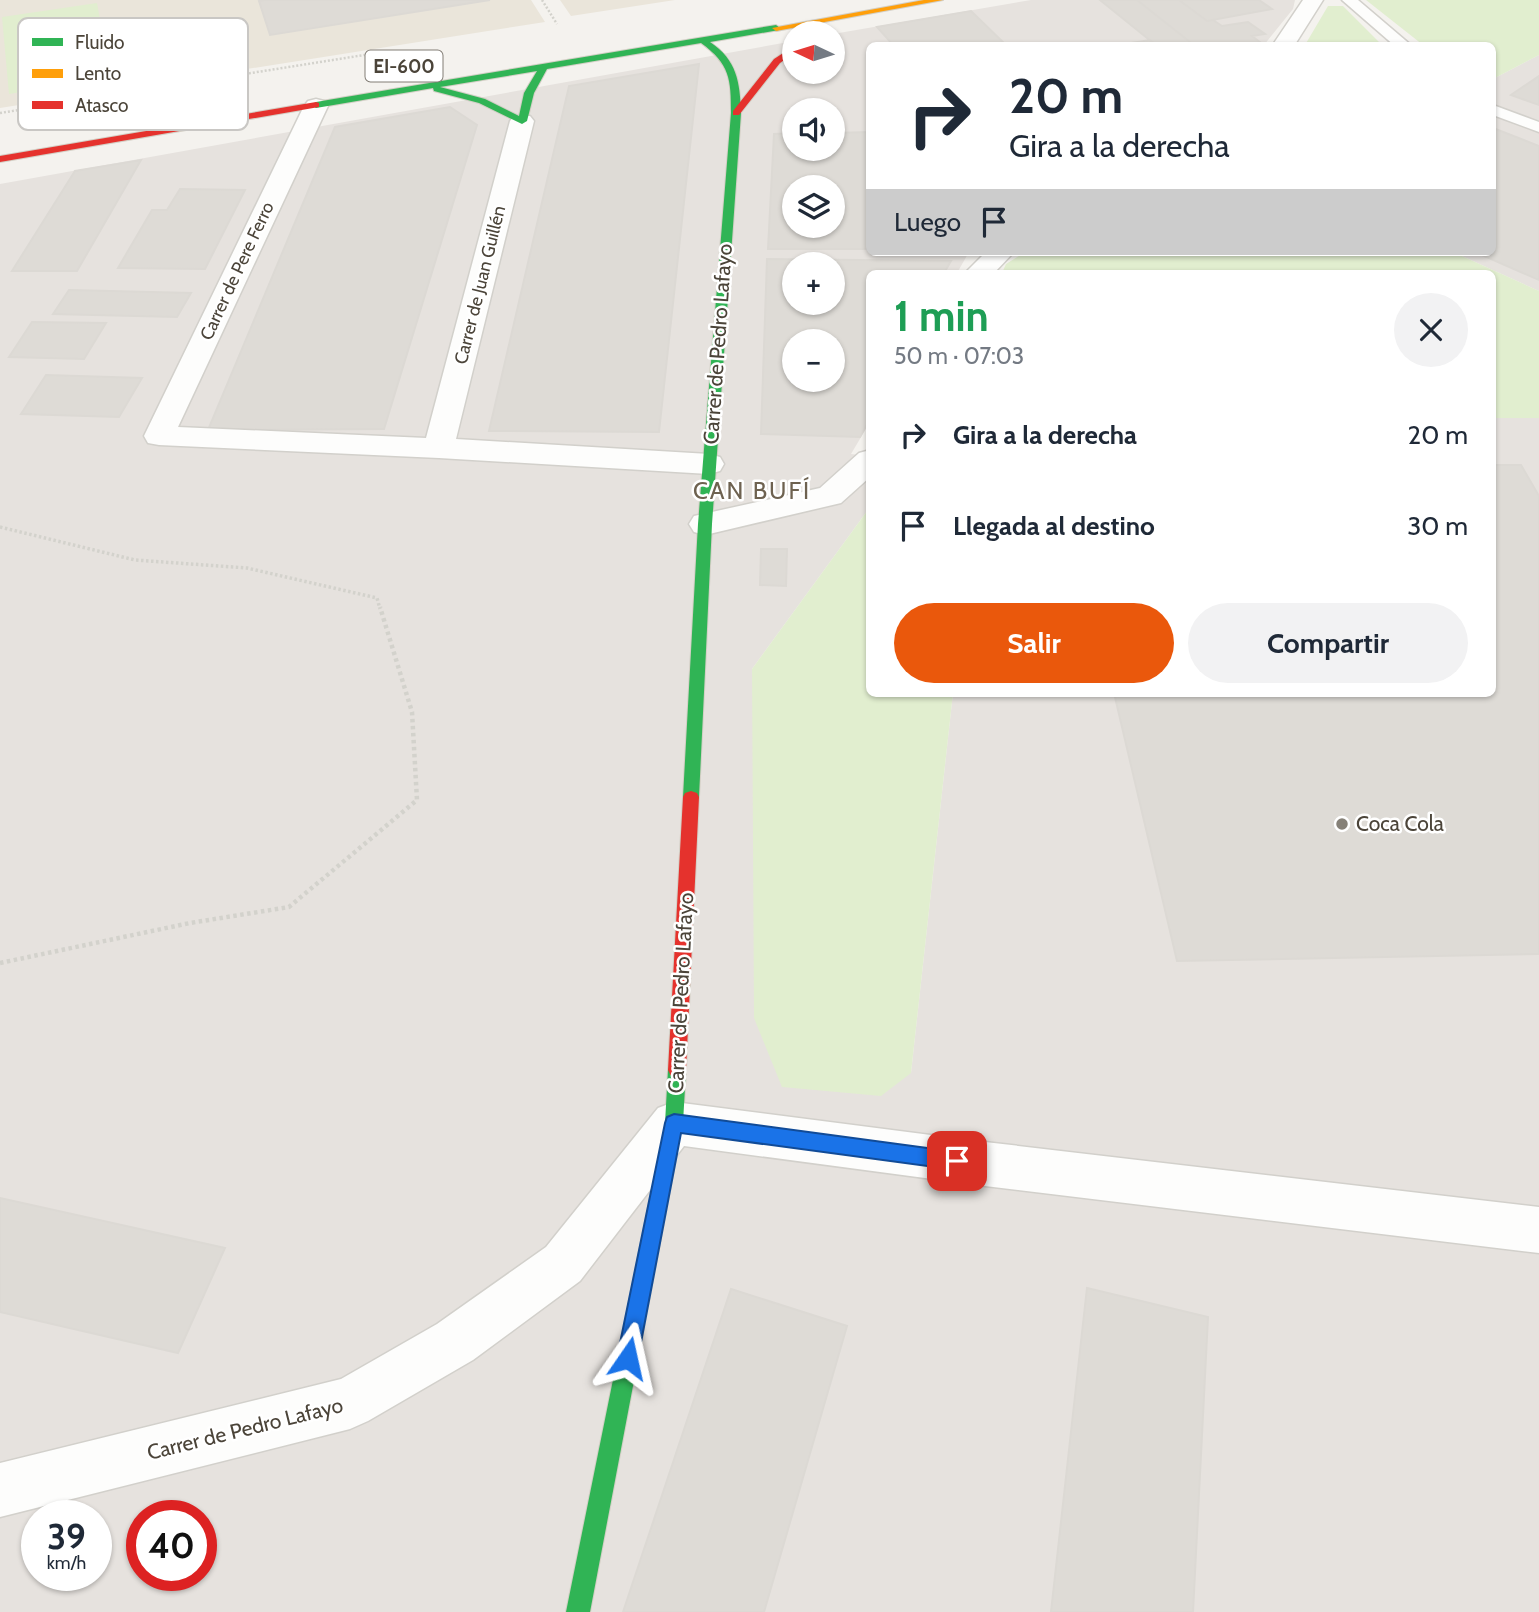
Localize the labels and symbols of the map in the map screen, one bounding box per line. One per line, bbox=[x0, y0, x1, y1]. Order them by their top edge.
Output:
legend bbox=[18, 18, 248, 130]
north arrow bbox=[782, 21, 845, 84]
text: Fluido bbox=[75, 31, 124, 54]
road number: EI-600 bbox=[366, 50, 442, 82]
text: Lento bbox=[75, 62, 121, 85]
text: Atasco bbox=[75, 94, 129, 117]
street label: Carrer de Pere Ferro bbox=[195, 198, 279, 344]
street label: Carrer de Juan Guillén bbox=[450, 203, 510, 367]
street label: Carrer de Pedro Lafayo bbox=[698, 243, 737, 445]
district label: CAN BUFÍ bbox=[693, 476, 811, 505]
place label: Coca Cola bbox=[1356, 811, 1444, 836]
marker: Coca Cola bbox=[1334, 816, 1350, 832]
street label: Carrer de Pedro Lafayo bbox=[663, 892, 698, 1094]
pin bbox=[927, 1131, 987, 1191]
position arrow bbox=[591, 1321, 665, 1395]
street label: Carrer de Pedro Lafayo bbox=[144, 1392, 345, 1465]
speed limit sign: 40 bbox=[126, 1500, 217, 1591]

